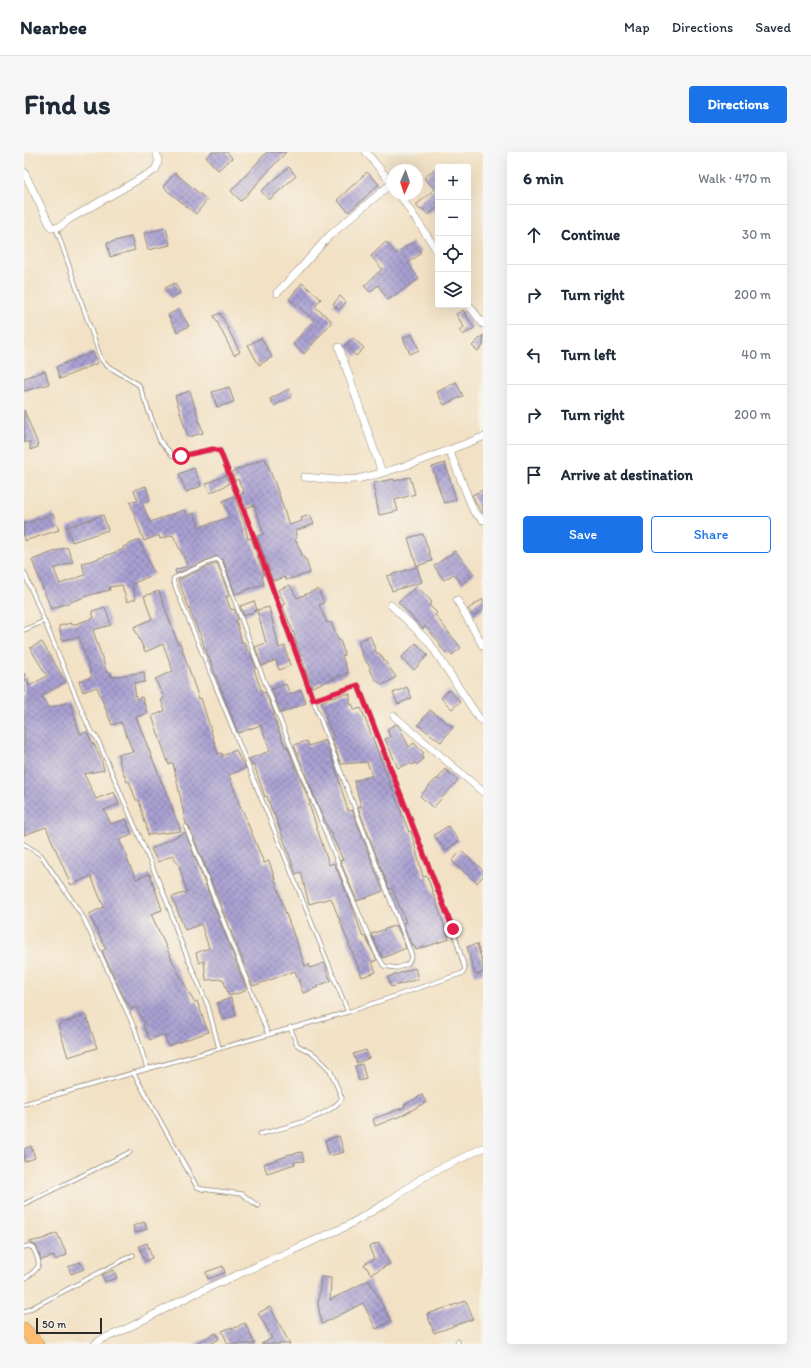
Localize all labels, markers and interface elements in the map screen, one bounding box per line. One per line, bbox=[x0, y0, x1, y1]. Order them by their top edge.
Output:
text: Nearbee bbox=[20, 16, 87, 39]
text: Map bbox=[624, 19, 650, 36]
text: Directions bbox=[672, 19, 733, 36]
text: Saved bbox=[755, 19, 791, 36]
button: Directions bbox=[689, 86, 787, 123]
text: Find us bbox=[24, 87, 111, 121]
north arrow bbox=[387, 164, 423, 200]
map controls bbox=[435, 164, 471, 308]
button: + bbox=[435, 164, 471, 200]
text: 6 min bbox=[523, 168, 564, 188]
text: Walk · 470 m bbox=[698, 171, 771, 186]
button: − bbox=[435, 200, 471, 236]
icon: ahead bbox=[523, 224, 545, 246]
text: Continue bbox=[561, 226, 620, 244]
text: 30 m bbox=[742, 227, 771, 242]
button: locate bbox=[435, 236, 471, 272]
button: layers bbox=[435, 272, 471, 308]
icon: right bbox=[523, 284, 545, 306]
text: Turn right bbox=[561, 286, 625, 304]
text: 200 m bbox=[734, 287, 771, 302]
icon: left bbox=[523, 344, 545, 366]
text: Turn left bbox=[561, 346, 616, 364]
text: 40 m bbox=[741, 347, 771, 362]
icon: right bbox=[523, 404, 545, 426]
text: Turn right bbox=[561, 406, 625, 424]
text: 200 m bbox=[734, 407, 771, 422]
route start bbox=[172, 447, 190, 465]
icon: arrive bbox=[523, 464, 545, 486]
text: Arrive at destination bbox=[561, 466, 693, 484]
button: Save bbox=[523, 516, 643, 553]
button: Share bbox=[651, 516, 771, 553]
route end bbox=[444, 920, 462, 938]
scale bar bbox=[36, 1316, 102, 1335]
text: 50 m bbox=[42, 1318, 66, 1331]

